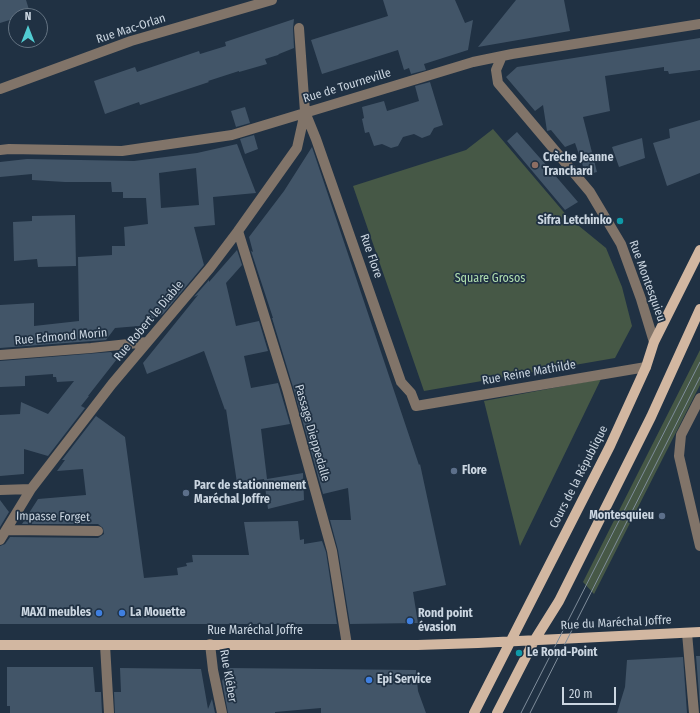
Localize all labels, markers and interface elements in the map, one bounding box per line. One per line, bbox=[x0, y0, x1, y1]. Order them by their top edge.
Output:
north arrow bbox=[8, 8, 48, 48]
text: N bbox=[25, 10, 31, 23]
street label: Rue Mac-Orlan bbox=[95, 11, 167, 47]
street label: Rue de Tourneville bbox=[301, 66, 393, 106]
place label: Crèche Jeanne Tranchard bbox=[543, 151, 613, 179]
marker: Crèche Jeanne Tranchard bbox=[530, 160, 540, 170]
place label: Sifra Letchinko bbox=[538, 214, 612, 228]
marker: Sifra Letchinko bbox=[615, 216, 625, 226]
street label: Rue Flore bbox=[357, 232, 385, 280]
street label: Rue Montesquieu bbox=[626, 238, 668, 324]
park label: Square Grosos bbox=[455, 272, 525, 286]
street label: Rue Robert le Diable bbox=[111, 278, 187, 364]
street label: Rue Edmond Morin bbox=[14, 326, 108, 348]
street label: Rue Reine Mathilde bbox=[481, 358, 577, 388]
street label: Passage Dieppedalle bbox=[291, 383, 333, 483]
street label: Cours de la République bbox=[547, 423, 611, 531]
place label: Flore bbox=[462, 464, 487, 478]
marker: Flore bbox=[449, 466, 459, 476]
place label: Parc de stationnement Maréchal Joffre bbox=[194, 479, 306, 507]
marker: Parc de stationnement Maréchal Joffre bbox=[181, 488, 191, 498]
street label: Impasse Forget bbox=[16, 509, 90, 525]
place label: Montesquieu bbox=[589, 509, 654, 523]
marker: Montesquieu bbox=[657, 511, 667, 521]
place label: MAXI meubles bbox=[21, 606, 91, 620]
place label: La Mouette bbox=[130, 606, 186, 620]
place label: Rond point évasion bbox=[418, 607, 473, 635]
marker: MAXI meubles bbox=[94, 608, 104, 618]
marker: La Mouette bbox=[117, 608, 127, 618]
street label: Rue du Maréchal Joffre bbox=[560, 613, 672, 633]
marker: Rond point évasion bbox=[405, 616, 415, 626]
street label: Rue Maréchal Joffre bbox=[207, 624, 303, 638]
place label: Le Rond-Point bbox=[527, 646, 597, 660]
street label: Rue Kléber bbox=[216, 648, 240, 704]
marker: Le Rond-Point bbox=[514, 648, 524, 658]
place label: Epi Service bbox=[377, 673, 431, 687]
marker: Epi Service bbox=[364, 675, 374, 685]
scale bar bbox=[564, 679, 618, 705]
text: 20 m bbox=[569, 687, 593, 701]

